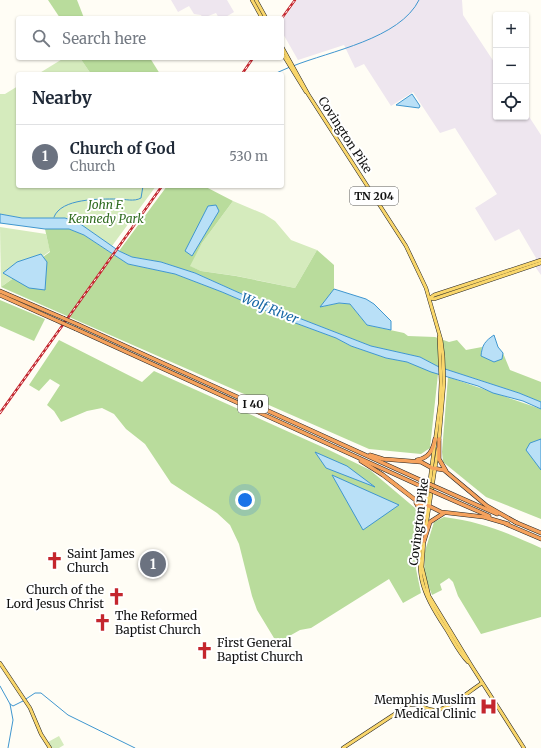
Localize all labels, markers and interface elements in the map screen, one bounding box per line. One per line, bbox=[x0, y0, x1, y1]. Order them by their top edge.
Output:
map controls bbox=[493, 12, 529, 120]
button: + bbox=[493, 12, 529, 48]
search box bbox=[16, 16, 284, 60]
icon: search bbox=[30, 27, 52, 49]
text: Search here bbox=[62, 29, 146, 48]
button: − bbox=[493, 48, 529, 84]
button: locate bbox=[493, 84, 529, 120]
text: Nearby bbox=[32, 87, 92, 109]
street label: Covington Pike bbox=[315, 94, 376, 176]
text: Church of God bbox=[70, 139, 175, 158]
text: 1 bbox=[42, 148, 48, 165]
text: 530 m bbox=[229, 148, 268, 165]
text: Church bbox=[70, 158, 115, 175]
road number: TN 204 bbox=[350, 187, 398, 205]
park label: John F. Kennedy Park bbox=[67, 197, 144, 226]
water label: Wolf River bbox=[239, 289, 302, 328]
road number: I 40 bbox=[238, 395, 268, 413]
street label: Covington Pike bbox=[406, 477, 431, 566]
your location bbox=[235, 490, 255, 510]
place label: Saint James Church bbox=[67, 546, 135, 575]
pin: 1 bbox=[140, 549, 166, 579]
church icon: Saint James Church bbox=[44, 551, 64, 571]
place label: Church of the Lord Jesus Christ bbox=[6, 582, 104, 611]
church icon: Church of the Lord Jesus Christ bbox=[107, 587, 127, 607]
place label: The Reformed Baptist Church bbox=[115, 608, 201, 637]
church icon: The Reformed Baptist Church bbox=[92, 613, 112, 633]
place label: First General Baptist Church bbox=[217, 635, 303, 664]
church icon: First General Baptist Church bbox=[194, 640, 214, 660]
place label: Memphis Muslim Medical Clinic bbox=[374, 692, 476, 721]
hospital icon: Memphis Muslim Medical Clinic bbox=[479, 697, 499, 717]

